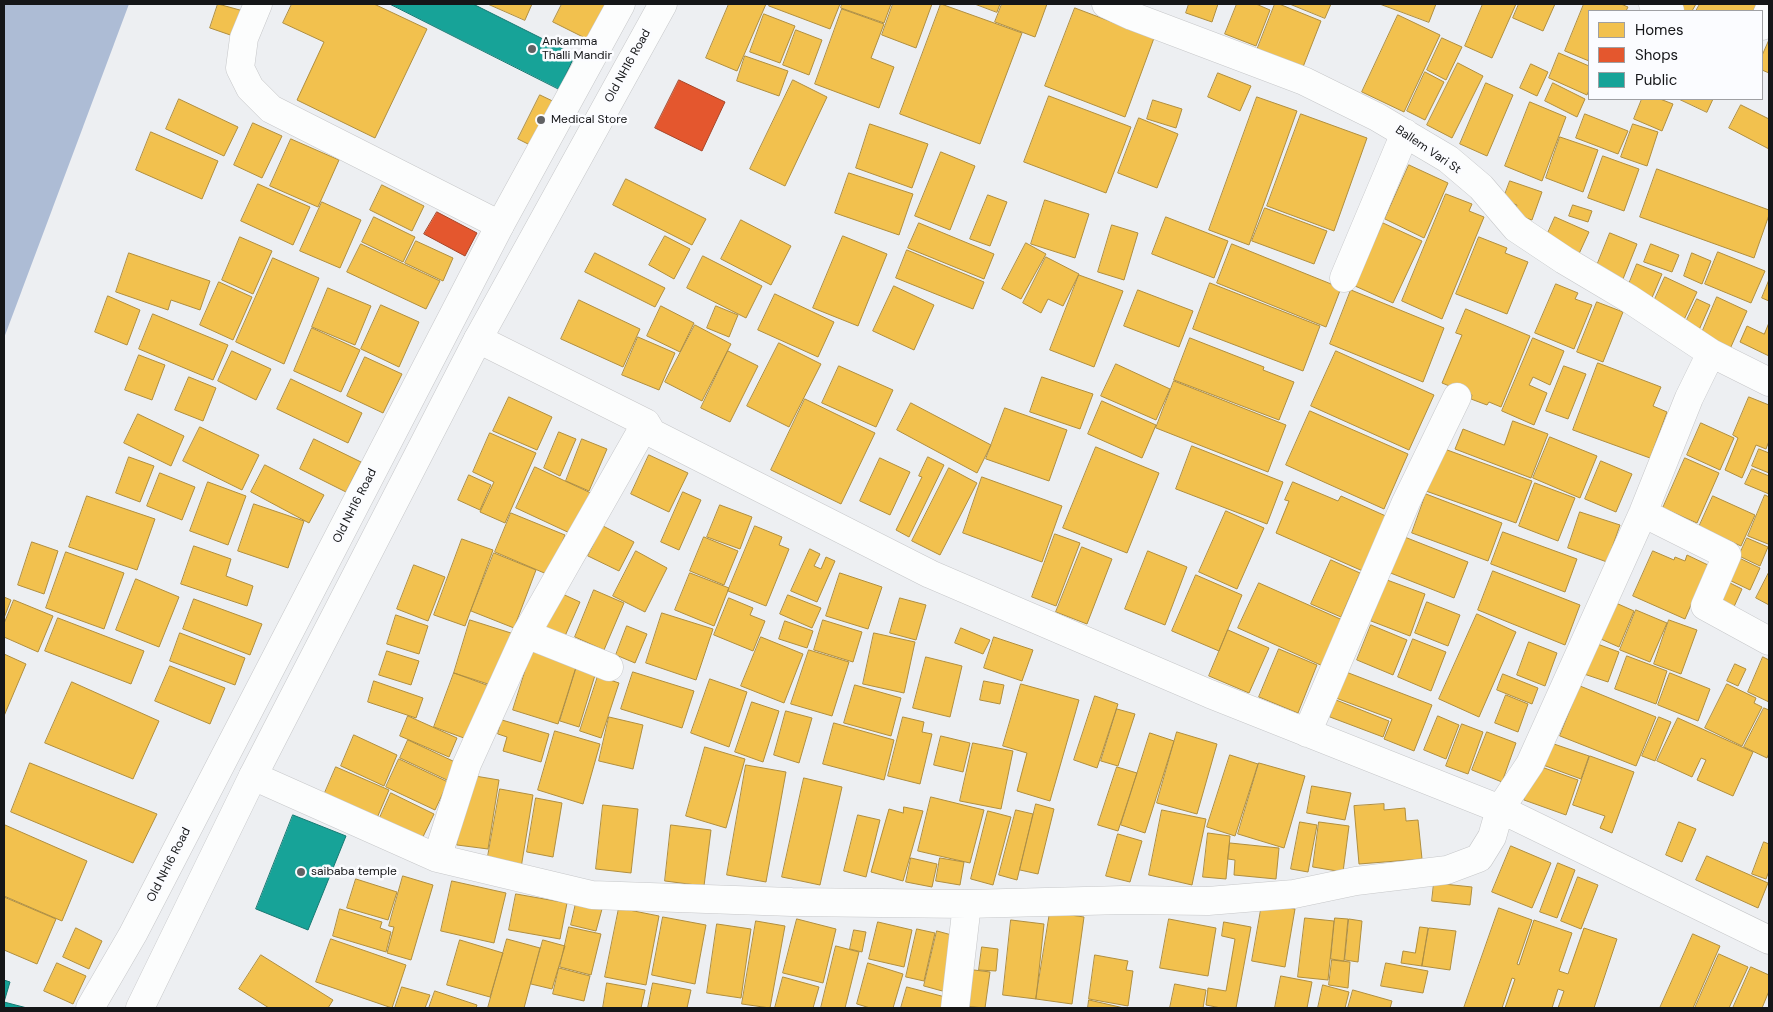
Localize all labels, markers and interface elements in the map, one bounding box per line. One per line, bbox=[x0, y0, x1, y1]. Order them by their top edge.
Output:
legend bbox=[1588, 10, 1763, 100]
text: Homes bbox=[1635, 20, 1684, 40]
street label: Old NH16 Road bbox=[602, 27, 654, 105]
place label: Ankamma Thalli Mandir bbox=[542, 35, 612, 63]
marker: Ankamma Thalli Mandir bbox=[526, 43, 538, 55]
text: Shops bbox=[1635, 45, 1678, 65]
text: Public bbox=[1635, 70, 1677, 90]
place label: Medical Store bbox=[551, 113, 627, 127]
marker: Medical Store bbox=[535, 114, 547, 126]
street label: Ballem Vari St bbox=[1393, 123, 1463, 177]
street label: Old NH16 Road bbox=[330, 466, 380, 546]
street label: Old NH16 Road bbox=[144, 825, 194, 905]
place label: saibaba temple bbox=[311, 865, 397, 879]
marker: saibaba temple bbox=[295, 866, 307, 878]

